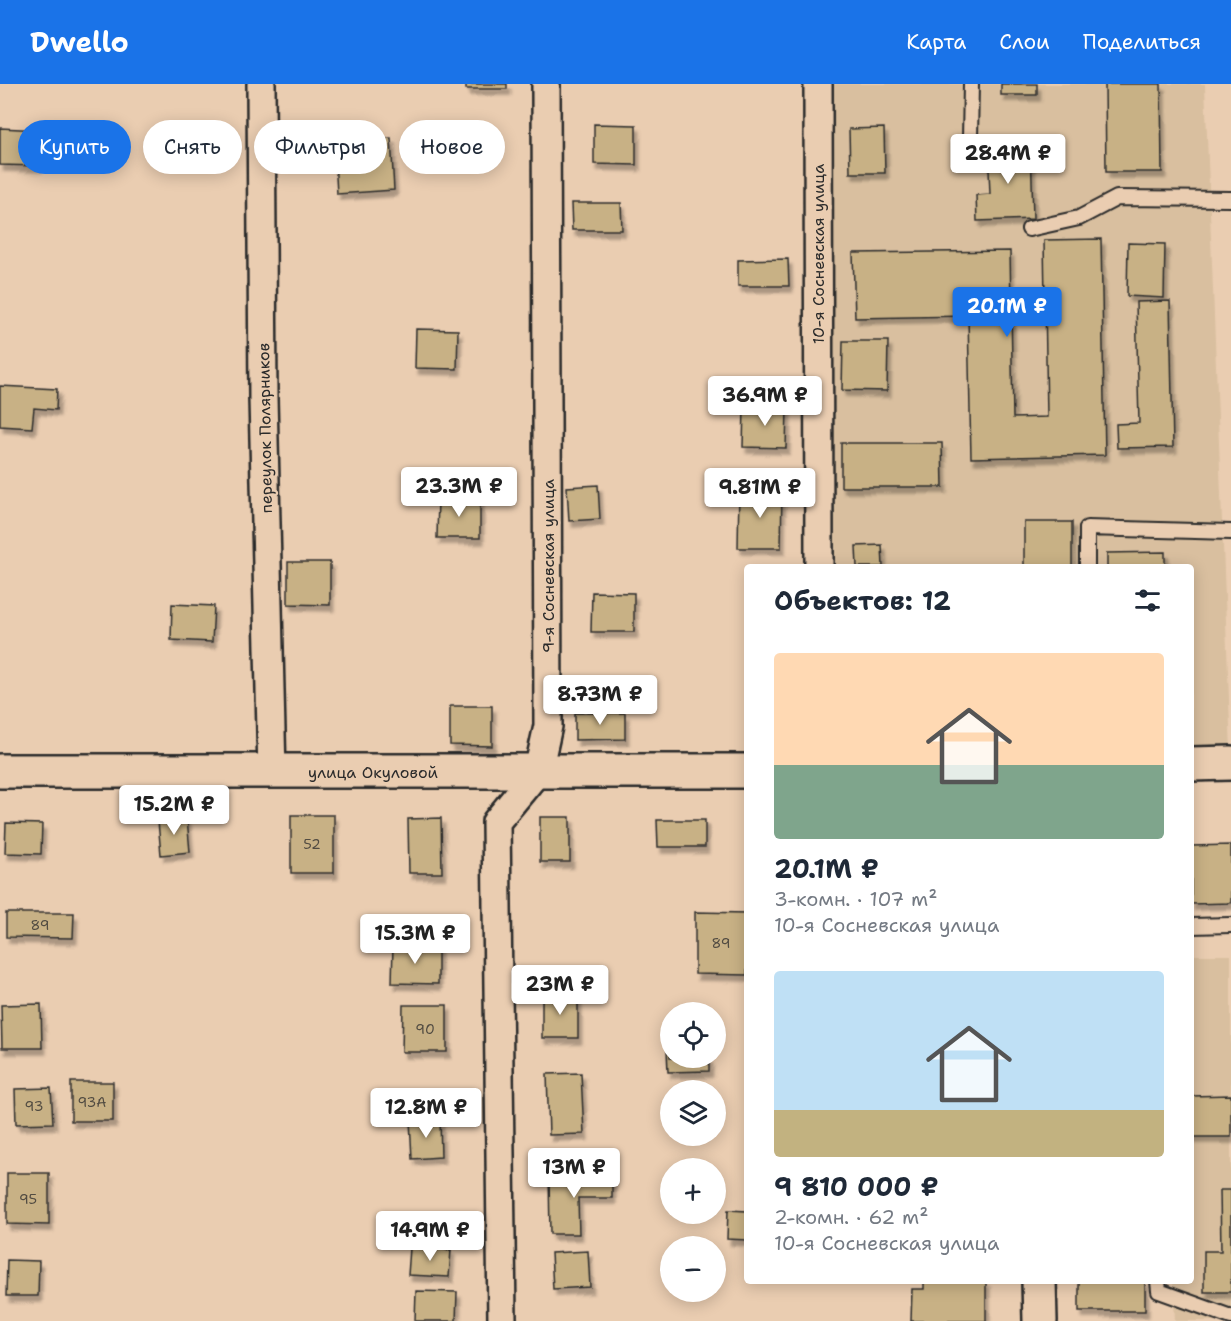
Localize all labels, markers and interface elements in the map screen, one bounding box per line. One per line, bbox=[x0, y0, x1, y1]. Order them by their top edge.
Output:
text: Dwello bbox=[30, 23, 129, 61]
text: Карта bbox=[906, 28, 966, 56]
text: Слои bbox=[999, 28, 1050, 56]
text: Поделиться bbox=[1083, 28, 1201, 56]
chip: Купить bbox=[18, 120, 131, 174]
chip: Снять bbox=[143, 120, 242, 174]
chip: Фильтры bbox=[254, 120, 387, 174]
chip: Новое bbox=[399, 120, 505, 174]
pin: 28.4M ₽ bbox=[953, 134, 1063, 185]
text: 28.4M ₽ bbox=[964, 140, 1052, 166]
street label: 10-я Сосневская улица bbox=[808, 164, 829, 344]
pin: 20.1M ₽ bbox=[952, 287, 1062, 338]
text: 20.1M ₽ bbox=[967, 293, 1047, 319]
street label: переулок Полярников bbox=[253, 343, 277, 513]
pin: 36.9M ₽ bbox=[710, 376, 820, 427]
text: 36.9M ₽ bbox=[722, 382, 808, 408]
pin: 23.3M ₽ bbox=[404, 467, 514, 518]
pin: 9.81M ₽ bbox=[705, 468, 815, 519]
text: 23.3M ₽ bbox=[415, 473, 503, 499]
text: 9.81M ₽ bbox=[718, 474, 802, 500]
street label: 9-я Сосневская улица bbox=[538, 479, 559, 653]
text: Объектов: 12 bbox=[774, 583, 951, 618]
icon: filters bbox=[1131, 584, 1164, 617]
pin: 8.73M ₽ bbox=[545, 675, 655, 726]
text: 8.73M ₽ bbox=[557, 681, 643, 707]
icon: home bbox=[915, 692, 1023, 800]
street label: улица Окуловой bbox=[308, 762, 438, 783]
pin: 15.2M ₽ bbox=[119, 785, 229, 836]
text: 15.2M ₽ bbox=[133, 791, 215, 817]
house number: 52 bbox=[303, 835, 321, 853]
text: 20.1M ₽ bbox=[774, 851, 879, 886]
text: 3-комн. · 107 m² bbox=[774, 886, 938, 912]
text: 10-я Сосневская улица bbox=[774, 912, 999, 938]
pin: 15.3M ₽ bbox=[360, 914, 470, 965]
house number: 89 bbox=[31, 916, 49, 934]
text: 15.3M ₽ bbox=[374, 920, 456, 946]
house number: 89 bbox=[712, 934, 730, 952]
pin: 23M ₽ bbox=[518, 965, 602, 1016]
text: 23M ₽ bbox=[525, 971, 595, 997]
map controls bbox=[660, 1002, 726, 1302]
button: locate bbox=[660, 1002, 726, 1068]
icon: home bbox=[915, 1010, 1023, 1118]
house number: 90 bbox=[415, 1020, 435, 1038]
button: layers bbox=[660, 1080, 726, 1146]
pin: 12.8M ₽ bbox=[371, 1088, 481, 1139]
house number: 93А bbox=[77, 1093, 107, 1111]
text: 12.8M ₽ bbox=[384, 1094, 468, 1120]
house number: 93 bbox=[25, 1097, 43, 1115]
pin: 13M ₽ bbox=[532, 1148, 616, 1199]
text: 13M ₽ bbox=[542, 1154, 606, 1180]
button: + bbox=[660, 1158, 726, 1224]
text: 9 810 000 ₽ bbox=[774, 1169, 939, 1204]
house number: 95 bbox=[19, 1190, 37, 1208]
text: 2-комн. · 62 m² bbox=[774, 1204, 928, 1230]
pin: 14.9M ₽ bbox=[375, 1211, 485, 1262]
text: 14.9M ₽ bbox=[390, 1217, 470, 1243]
text: 10-я Сосневская улица bbox=[774, 1230, 999, 1256]
button: − bbox=[660, 1236, 726, 1302]

